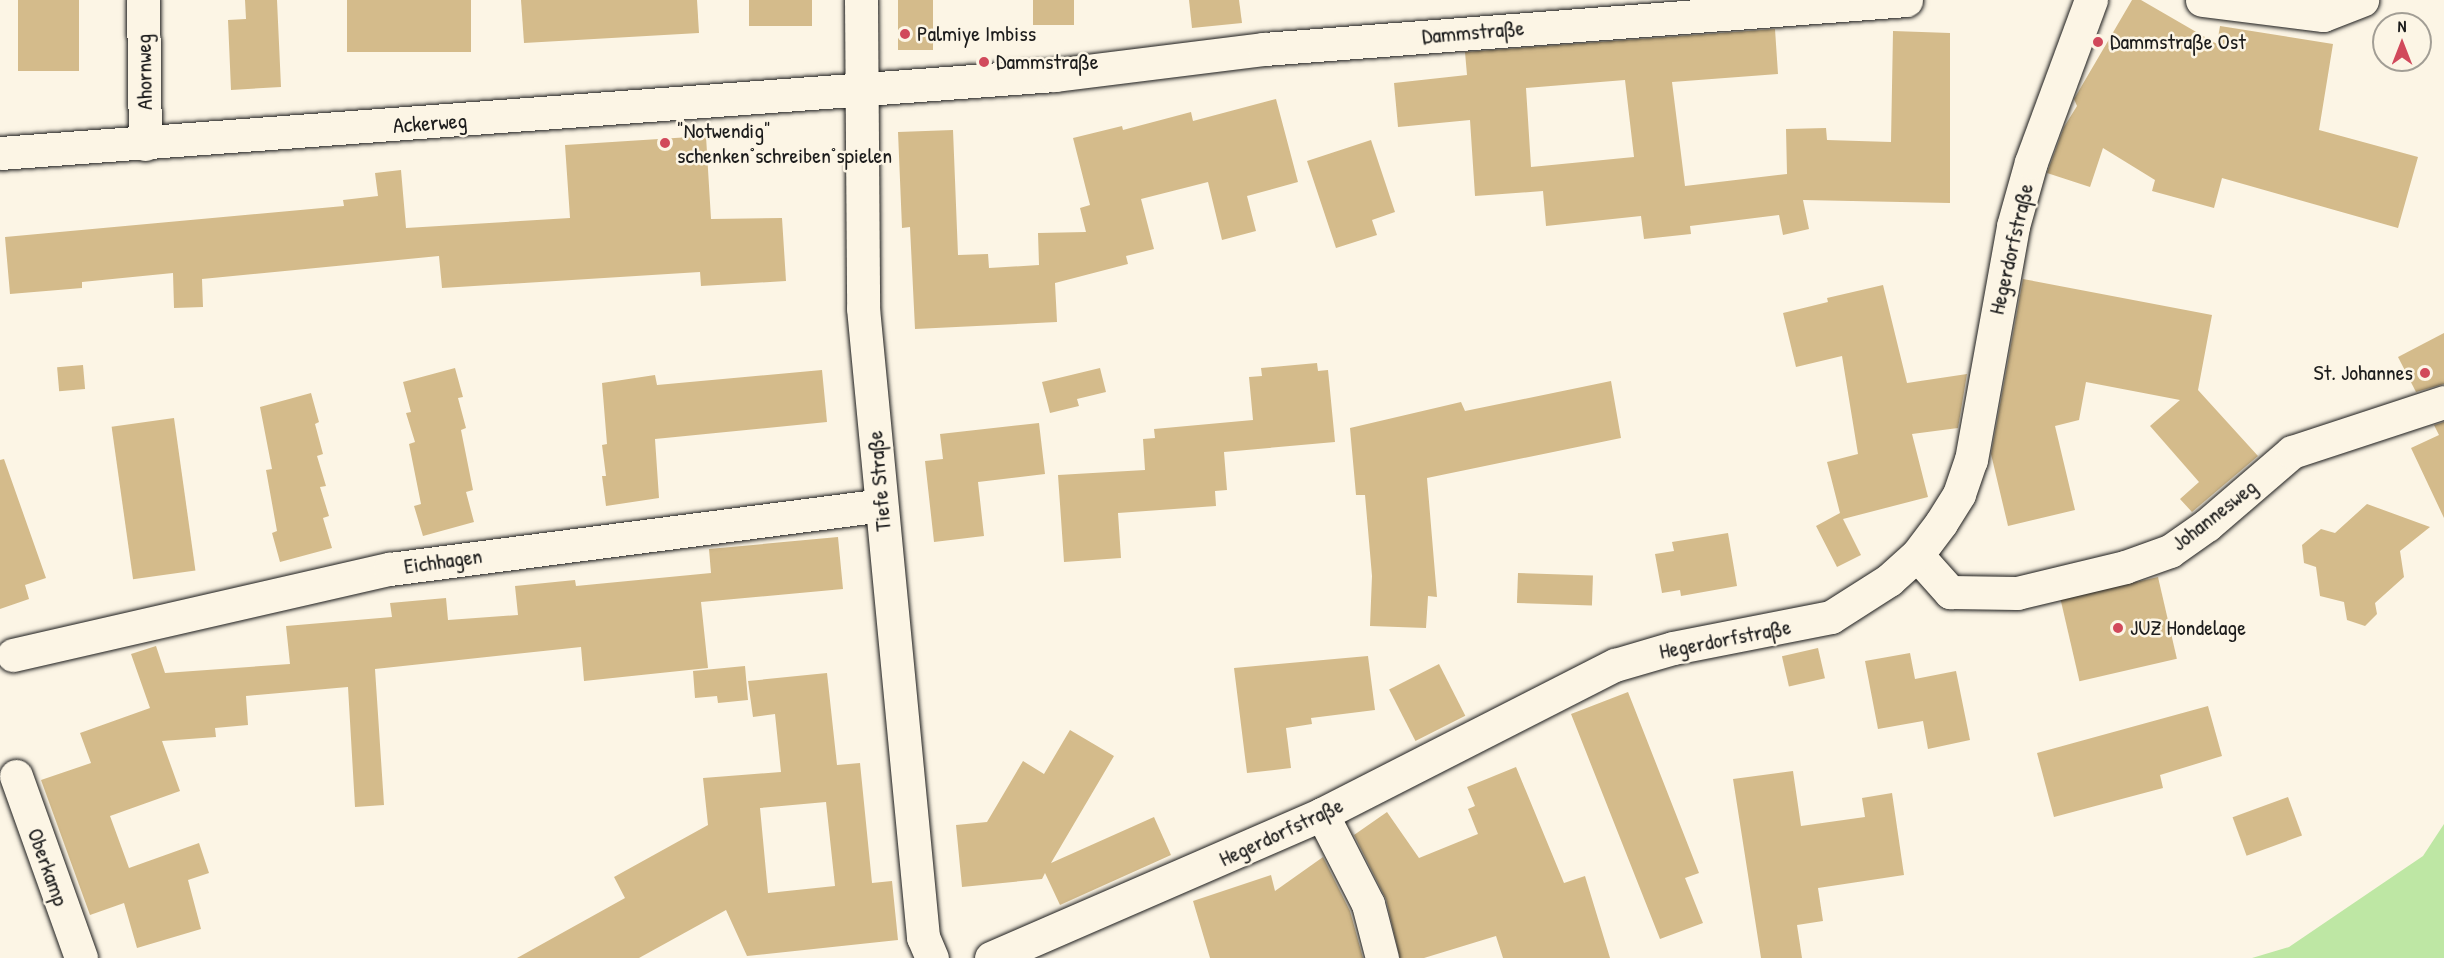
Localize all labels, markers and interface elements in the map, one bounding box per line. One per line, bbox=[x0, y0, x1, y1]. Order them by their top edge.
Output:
north arrow bbox=[2372, 12, 2432, 72]
street label: Dammstraße bbox=[1421, 14, 1525, 50]
text: N bbox=[2398, 15, 2406, 37]
place label: Palmiye Imbiss bbox=[917, 21, 1036, 47]
marker: Palmiye Imbiss bbox=[898, 27, 912, 41]
place label: Dammstraße Ost bbox=[2110, 29, 2246, 55]
street label: Ahornweg bbox=[130, 34, 158, 110]
marker: Dammstraße Ost bbox=[2091, 35, 2105, 49]
place label: Dammstraße bbox=[996, 49, 1099, 75]
marker: Dammstraße bbox=[977, 55, 991, 69]
street label: Ackerweg bbox=[392, 107, 468, 139]
place label: "Notwendig" schenken°schreiben°spielen bbox=[677, 117, 892, 168]
marker: "Notwendig" schenken°schreiben°spielen bbox=[658, 136, 672, 150]
street label: Hegerdorfstraße bbox=[1983, 181, 2039, 317]
place label: St. Johannes bbox=[2314, 360, 2413, 386]
marker: St. Johannes bbox=[2418, 366, 2432, 380]
street label: Tiefe Straße bbox=[861, 430, 897, 532]
street label: Johannesweg bbox=[2166, 474, 2262, 556]
street label: Eichhagen bbox=[402, 542, 484, 580]
street label: Hegerdorfstraße bbox=[1657, 613, 1793, 665]
place label: JUZ Hondelage bbox=[2130, 615, 2246, 641]
marker: JUZ Hondelage bbox=[2111, 621, 2125, 635]
street label: Hegerdorfstraße bbox=[1215, 792, 1347, 872]
street label: Oberkamp bbox=[22, 825, 74, 909]

